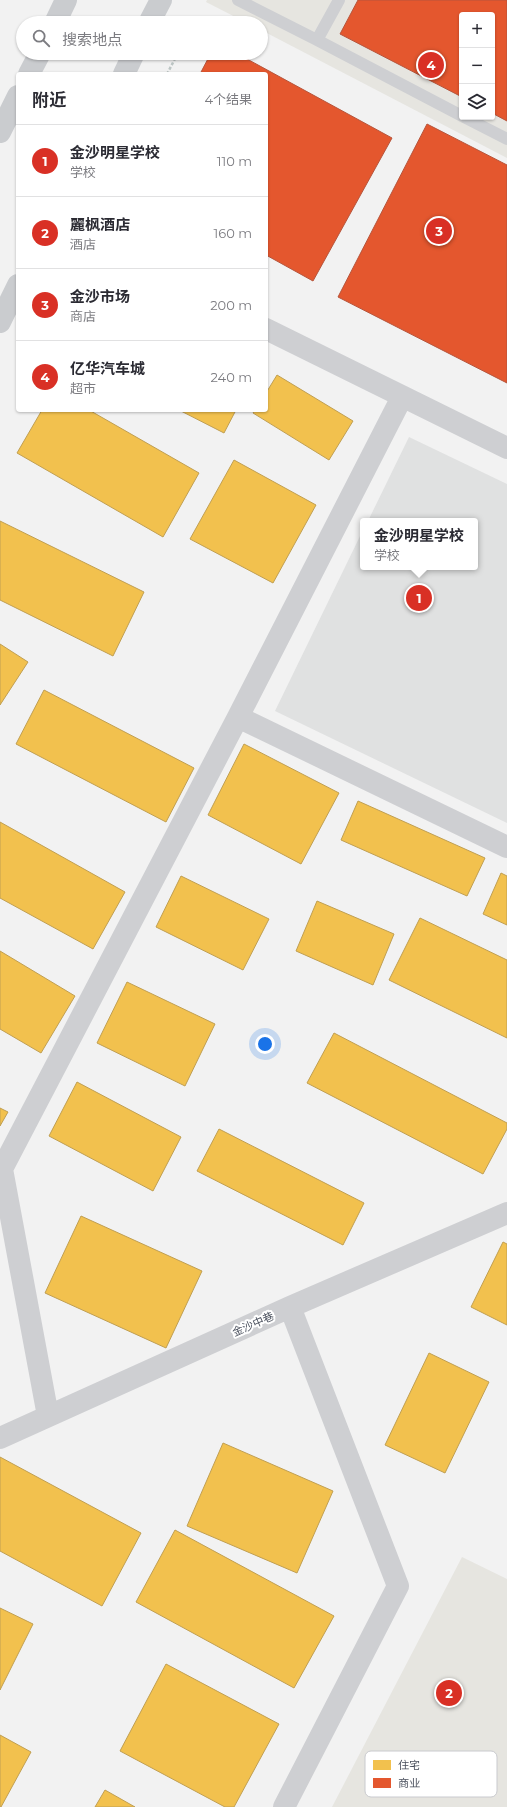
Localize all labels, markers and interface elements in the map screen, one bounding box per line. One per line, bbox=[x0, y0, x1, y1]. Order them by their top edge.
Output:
map controls bbox=[459, 12, 495, 120]
button: + bbox=[459, 12, 495, 48]
search box bbox=[16, 16, 268, 60]
icon: search bbox=[30, 27, 52, 49]
text: 搜索地点 bbox=[62, 30, 122, 49]
button: − bbox=[459, 48, 495, 84]
pin: 4 bbox=[418, 50, 444, 80]
button: layers bbox=[459, 84, 495, 120]
text: 附近 bbox=[32, 90, 66, 110]
text: 4个结果 bbox=[204, 91, 252, 107]
text: 金沙明星学校 bbox=[70, 143, 160, 162]
text: 1 bbox=[42, 153, 48, 169]
text: 110 m bbox=[217, 153, 252, 169]
text: 学校 bbox=[70, 164, 96, 180]
text: 麗枫酒店 bbox=[70, 215, 130, 234]
pin: 3 bbox=[426, 216, 452, 246]
text: 2 bbox=[41, 225, 49, 241]
text: 160 m bbox=[214, 225, 252, 241]
text: 酒店 bbox=[70, 236, 96, 252]
text: 金沙市场 bbox=[70, 287, 130, 306]
text: 3 bbox=[41, 297, 49, 313]
text: 200 m bbox=[210, 297, 252, 313]
text: 商店 bbox=[70, 308, 96, 324]
text: 亿华汽车城 bbox=[70, 359, 145, 378]
text: 4 bbox=[41, 369, 49, 385]
text: 240 m bbox=[211, 369, 252, 385]
text: 超市 bbox=[70, 380, 96, 396]
popup bbox=[360, 518, 478, 570]
text: 金沙明星学校 bbox=[374, 526, 464, 545]
text: 学校 bbox=[374, 547, 400, 563]
pin: 1 bbox=[406, 583, 432, 613]
your location bbox=[255, 1034, 275, 1054]
street label: 金沙中巷 bbox=[230, 1309, 276, 1339]
pin: 2 bbox=[436, 1678, 462, 1708]
legend bbox=[365, 1751, 497, 1797]
text: 住宅 bbox=[398, 1758, 420, 1772]
text: 商业 bbox=[398, 1776, 420, 1790]

